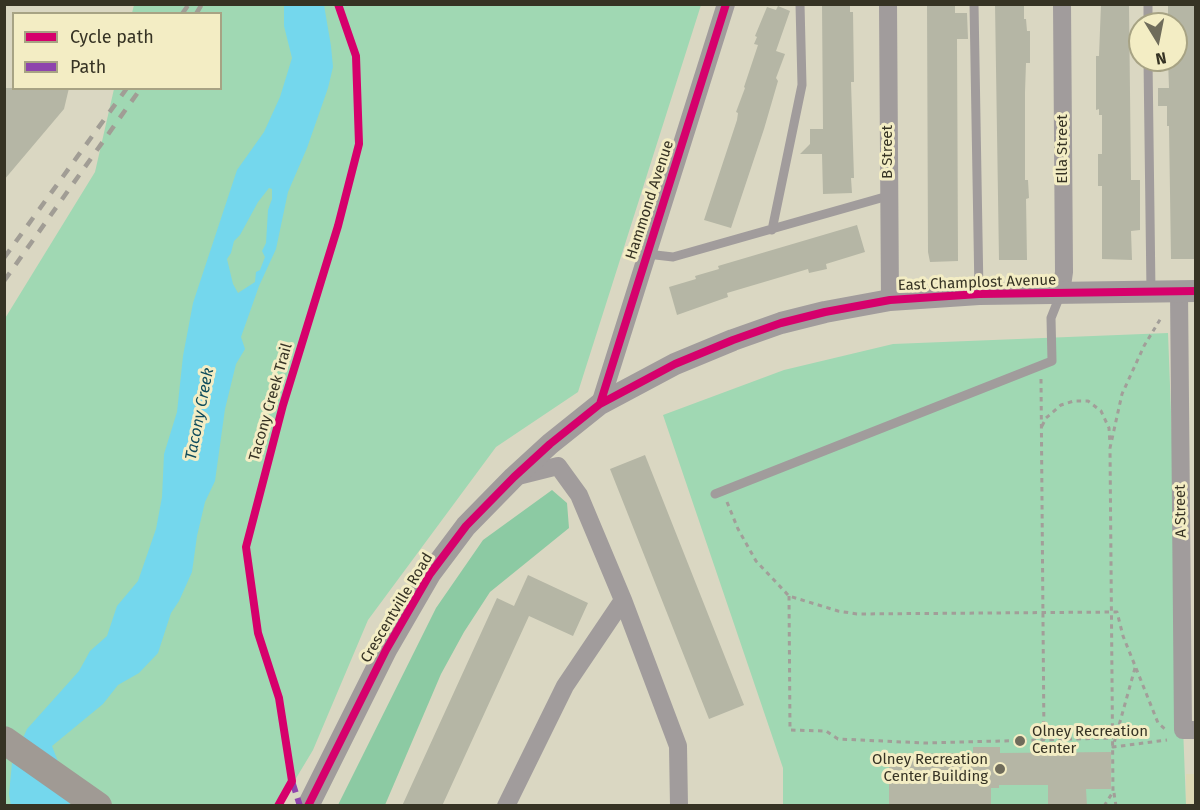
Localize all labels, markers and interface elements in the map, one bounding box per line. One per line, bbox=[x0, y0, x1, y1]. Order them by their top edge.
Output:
legend bbox=[12, 12, 222, 90]
north arrow bbox=[1128, 12, 1188, 72]
text: Cycle path bbox=[70, 26, 154, 48]
text: N bbox=[1154, 48, 1168, 69]
text: Path bbox=[70, 56, 106, 78]
street label: Ella Street bbox=[1054, 114, 1072, 184]
street label: B Street bbox=[879, 125, 897, 179]
street label: Hammond Avenue bbox=[622, 138, 678, 262]
street label: East Champlost Avenue bbox=[897, 271, 1057, 295]
street label: Tacony Creek Trail bbox=[246, 341, 296, 463]
water label: Tacony Creek bbox=[182, 366, 218, 462]
street label: A Street bbox=[1172, 484, 1190, 538]
street label: Crescentville Road bbox=[357, 550, 437, 666]
place label: Olney Recreation Center bbox=[1032, 723, 1148, 758]
marker: Olney Recreation Center bbox=[1013, 734, 1027, 748]
place label: Olney Recreation Center Building bbox=[872, 751, 988, 786]
marker: Olney Recreation Center Building bbox=[993, 762, 1007, 776]

